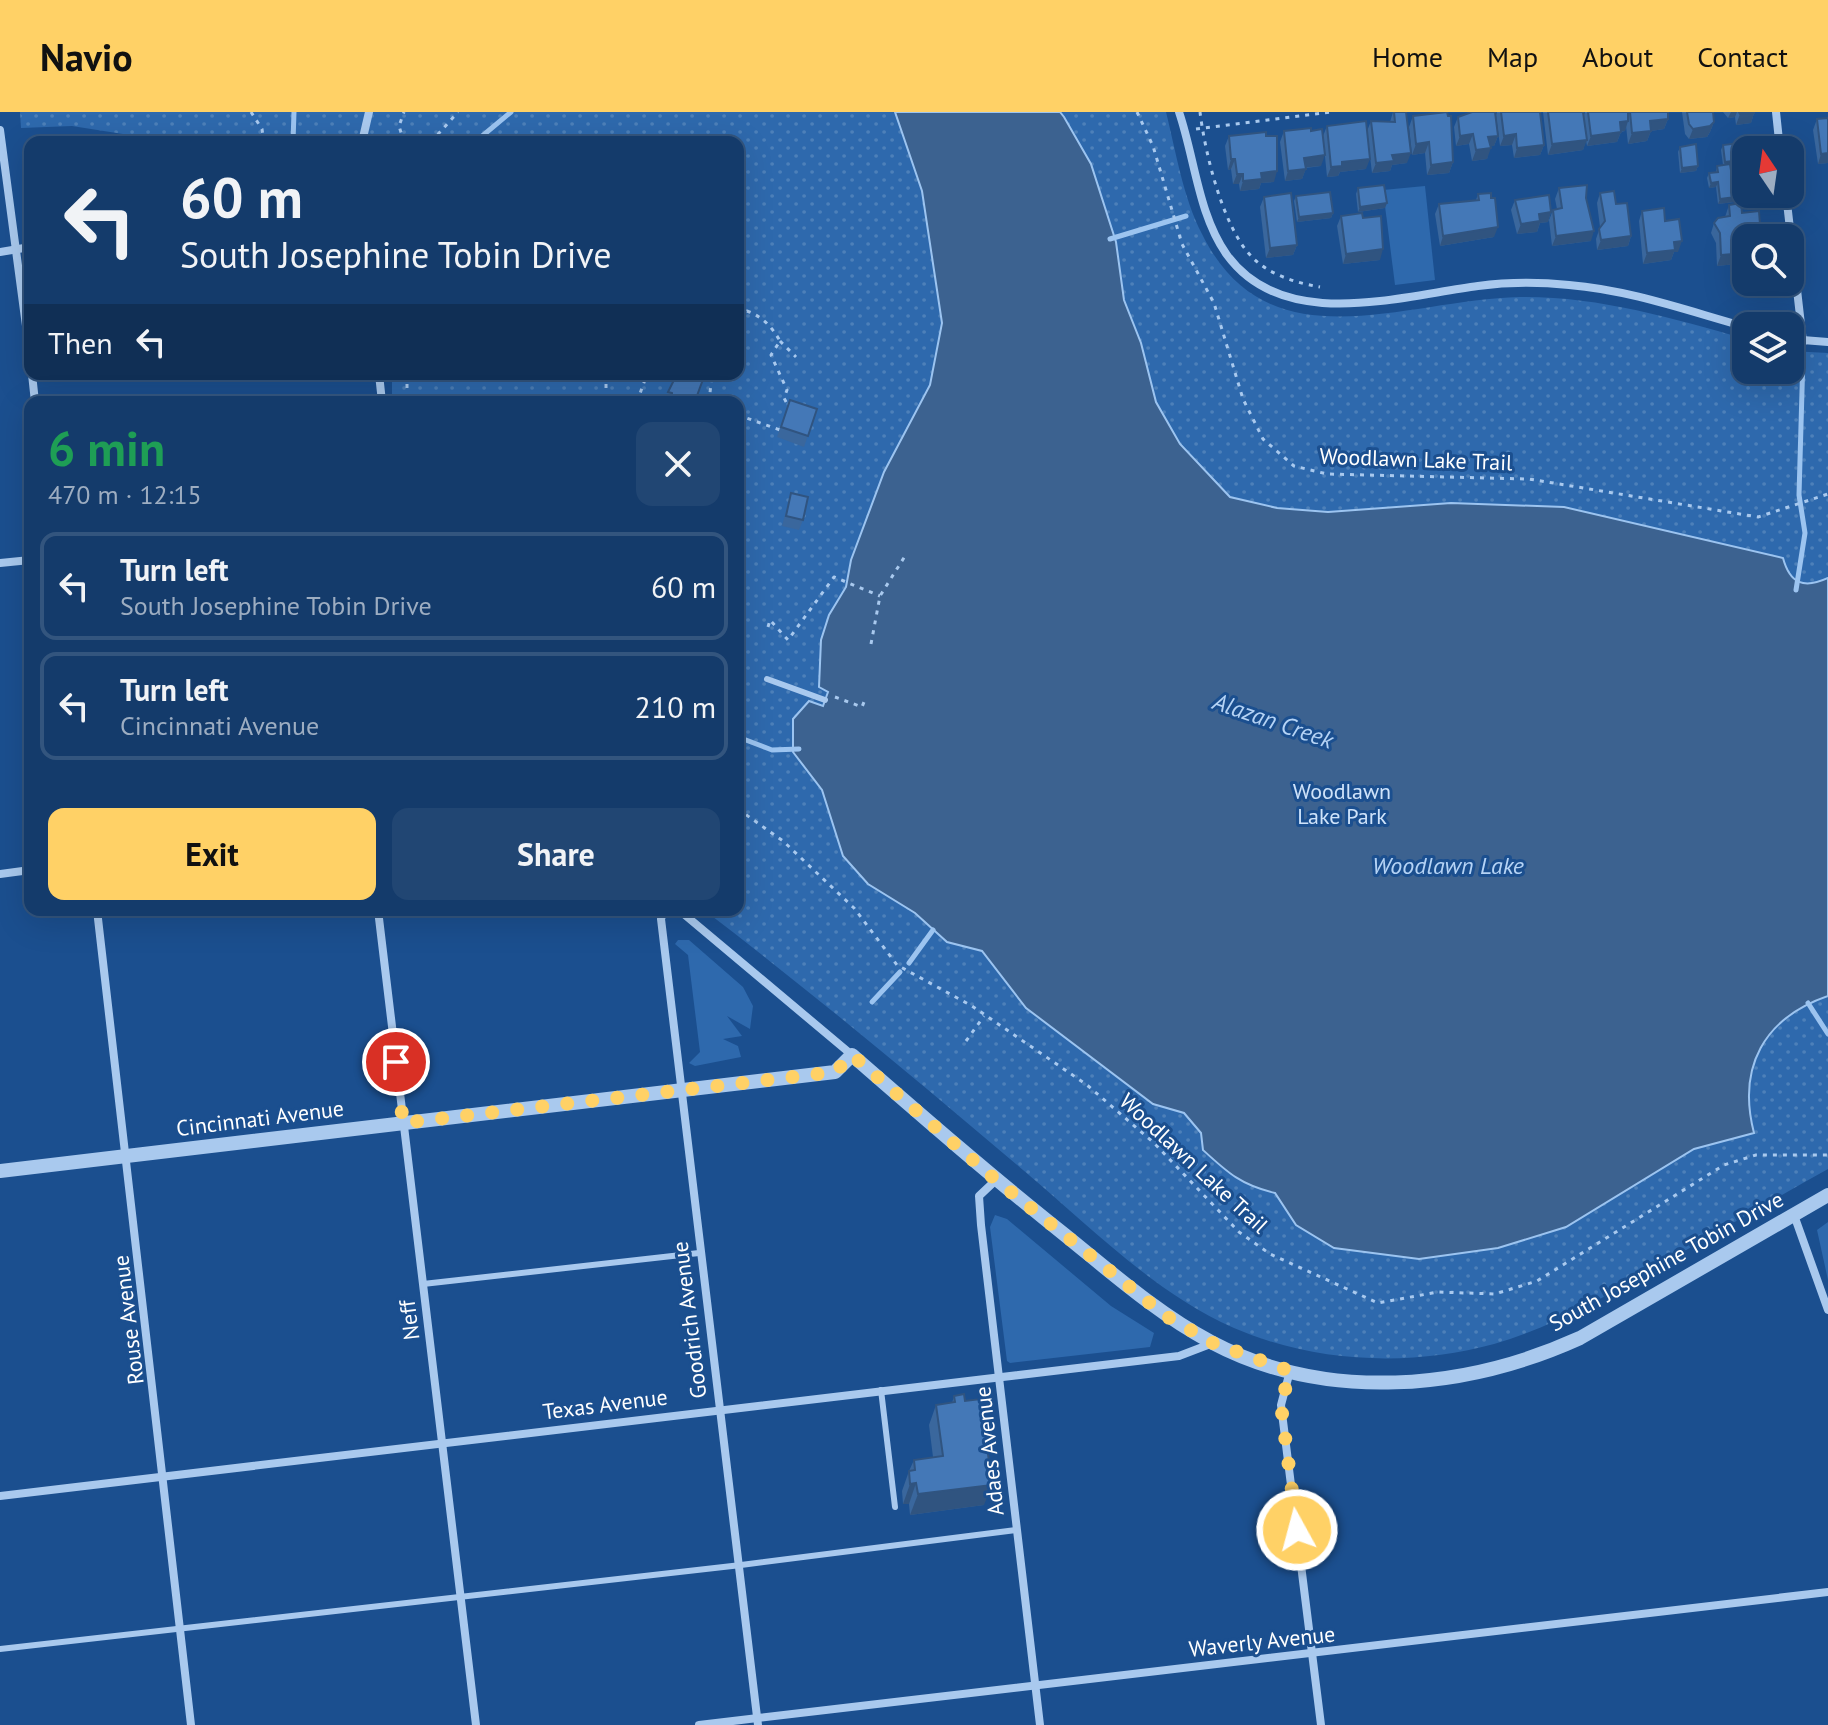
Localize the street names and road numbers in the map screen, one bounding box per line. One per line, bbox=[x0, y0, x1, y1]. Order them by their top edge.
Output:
street label: Woodlawn Lake Trail bbox=[1319, 442, 1514, 476]
street label: Woodlawn Lake Trail bbox=[1114, 1087, 1275, 1240]
street label: Cincinnati Avenue bbox=[175, 1094, 345, 1142]
street label: South Josephine Tobin Drive bbox=[1544, 1185, 1788, 1337]
street label: Goodrich Avenue bbox=[665, 1240, 713, 1400]
street label: Rouse Avenue bbox=[106, 1254, 150, 1386]
street label: Neff bbox=[393, 1297, 425, 1342]
street label: Texas Avenue bbox=[541, 1382, 669, 1426]
street label: Adaes Avenue bbox=[968, 1385, 1010, 1517]
street label: Waverly Avenue bbox=[1187, 1619, 1337, 1663]

